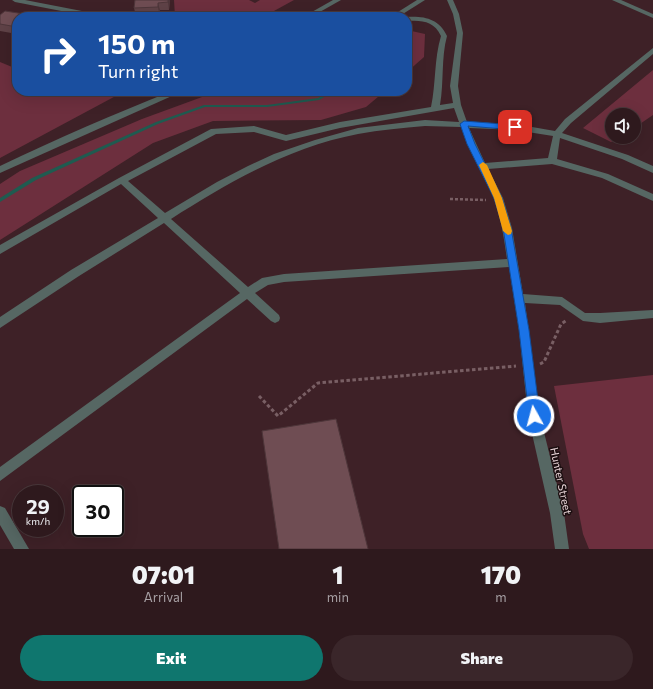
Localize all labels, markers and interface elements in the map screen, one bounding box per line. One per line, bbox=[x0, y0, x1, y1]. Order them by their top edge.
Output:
text: 150 m bbox=[98, 26, 175, 60]
icon: right bbox=[32, 28, 84, 80]
text: Turn right bbox=[98, 60, 178, 82]
map controls bbox=[605, 108, 641, 144]
button: sound bbox=[605, 108, 641, 144]
pin bbox=[498, 110, 532, 144]
icon: arrive bbox=[504, 116, 526, 138]
position arrow bbox=[513, 395, 555, 437]
street label: Hunter Street bbox=[548, 446, 575, 516]
speed limit sign: 30 bbox=[72, 485, 124, 537]
text: 29 bbox=[26, 494, 50, 518]
text: km/h bbox=[26, 515, 50, 527]
text: 07:01 bbox=[132, 560, 195, 589]
text: 1 bbox=[332, 560, 343, 589]
text: 170 bbox=[481, 560, 521, 589]
text: Arrival bbox=[144, 589, 183, 605]
text: min bbox=[327, 589, 349, 605]
text: m bbox=[495, 589, 507, 605]
button: Exit bbox=[20, 635, 323, 681]
button: Share bbox=[331, 635, 633, 681]

